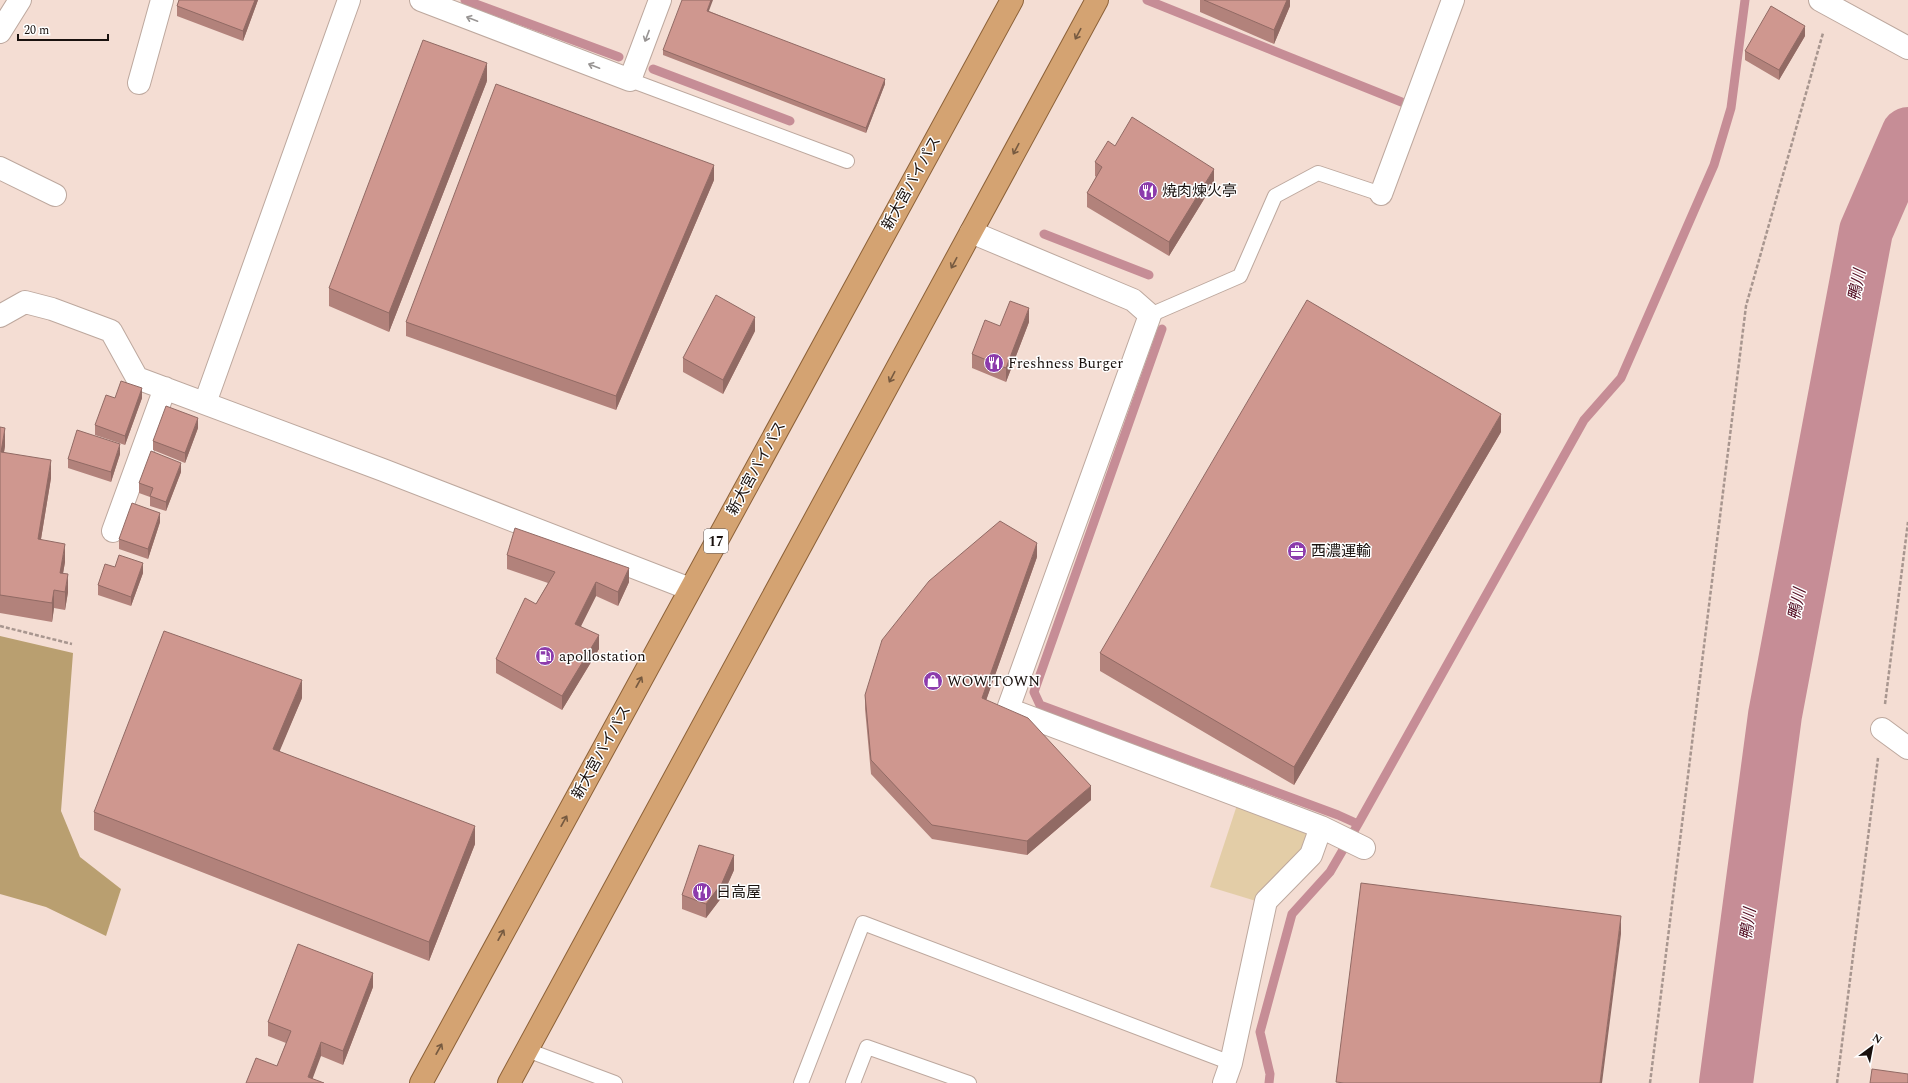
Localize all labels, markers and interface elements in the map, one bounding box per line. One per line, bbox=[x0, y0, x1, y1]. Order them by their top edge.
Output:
one-way arrow bbox=[467, 15, 479, 23]
scale bar bbox=[18, 16, 108, 42]
text: 20 m bbox=[24, 21, 49, 40]
one-way arrow bbox=[1074, 28, 1082, 40]
one-way arrow bbox=[642, 30, 650, 42]
one-way arrow bbox=[588, 61, 600, 69]
street label: 新大宮バイパス bbox=[876, 132, 947, 235]
one-way arrow bbox=[1012, 142, 1020, 154]
restaurant icon: 焼肉煉火亭 bbox=[1137, 180, 1159, 202]
place label: 焼肉煉火亭 bbox=[1162, 180, 1237, 203]
one-way arrow bbox=[950, 257, 958, 269]
water label: 鴨川 bbox=[1842, 265, 1872, 303]
restaurant icon: Freshness Burger bbox=[983, 352, 1005, 374]
place label: Freshness Burger bbox=[1008, 352, 1123, 375]
one-way arrow bbox=[888, 371, 896, 383]
street label: 新大宮バイパス bbox=[721, 417, 792, 520]
road number: 17 bbox=[704, 529, 728, 553]
office icon: 西濃運輸 bbox=[1286, 540, 1308, 562]
place label: 西濃運輸 bbox=[1311, 540, 1371, 563]
water label: 鴨川 bbox=[1782, 584, 1812, 622]
fuel station icon: apollostation bbox=[534, 645, 556, 667]
place label: apollostation bbox=[559, 645, 646, 668]
shop icon: WOW!TOWN bbox=[922, 670, 944, 692]
place label: WOW!TOWN bbox=[947, 670, 1040, 693]
one-way arrow bbox=[636, 676, 644, 688]
street label: 新大宮バイパス bbox=[566, 701, 637, 804]
one-way arrow bbox=[560, 815, 568, 827]
restaurant icon: 日高屋 bbox=[691, 881, 713, 903]
place label: 日高屋 bbox=[716, 881, 761, 904]
water label: 鴨川 bbox=[1734, 905, 1762, 942]
one-way arrow bbox=[498, 929, 506, 941]
north arrow bbox=[1852, 1027, 1892, 1067]
text: N bbox=[1869, 1029, 1885, 1049]
one-way arrow bbox=[436, 1043, 444, 1055]

